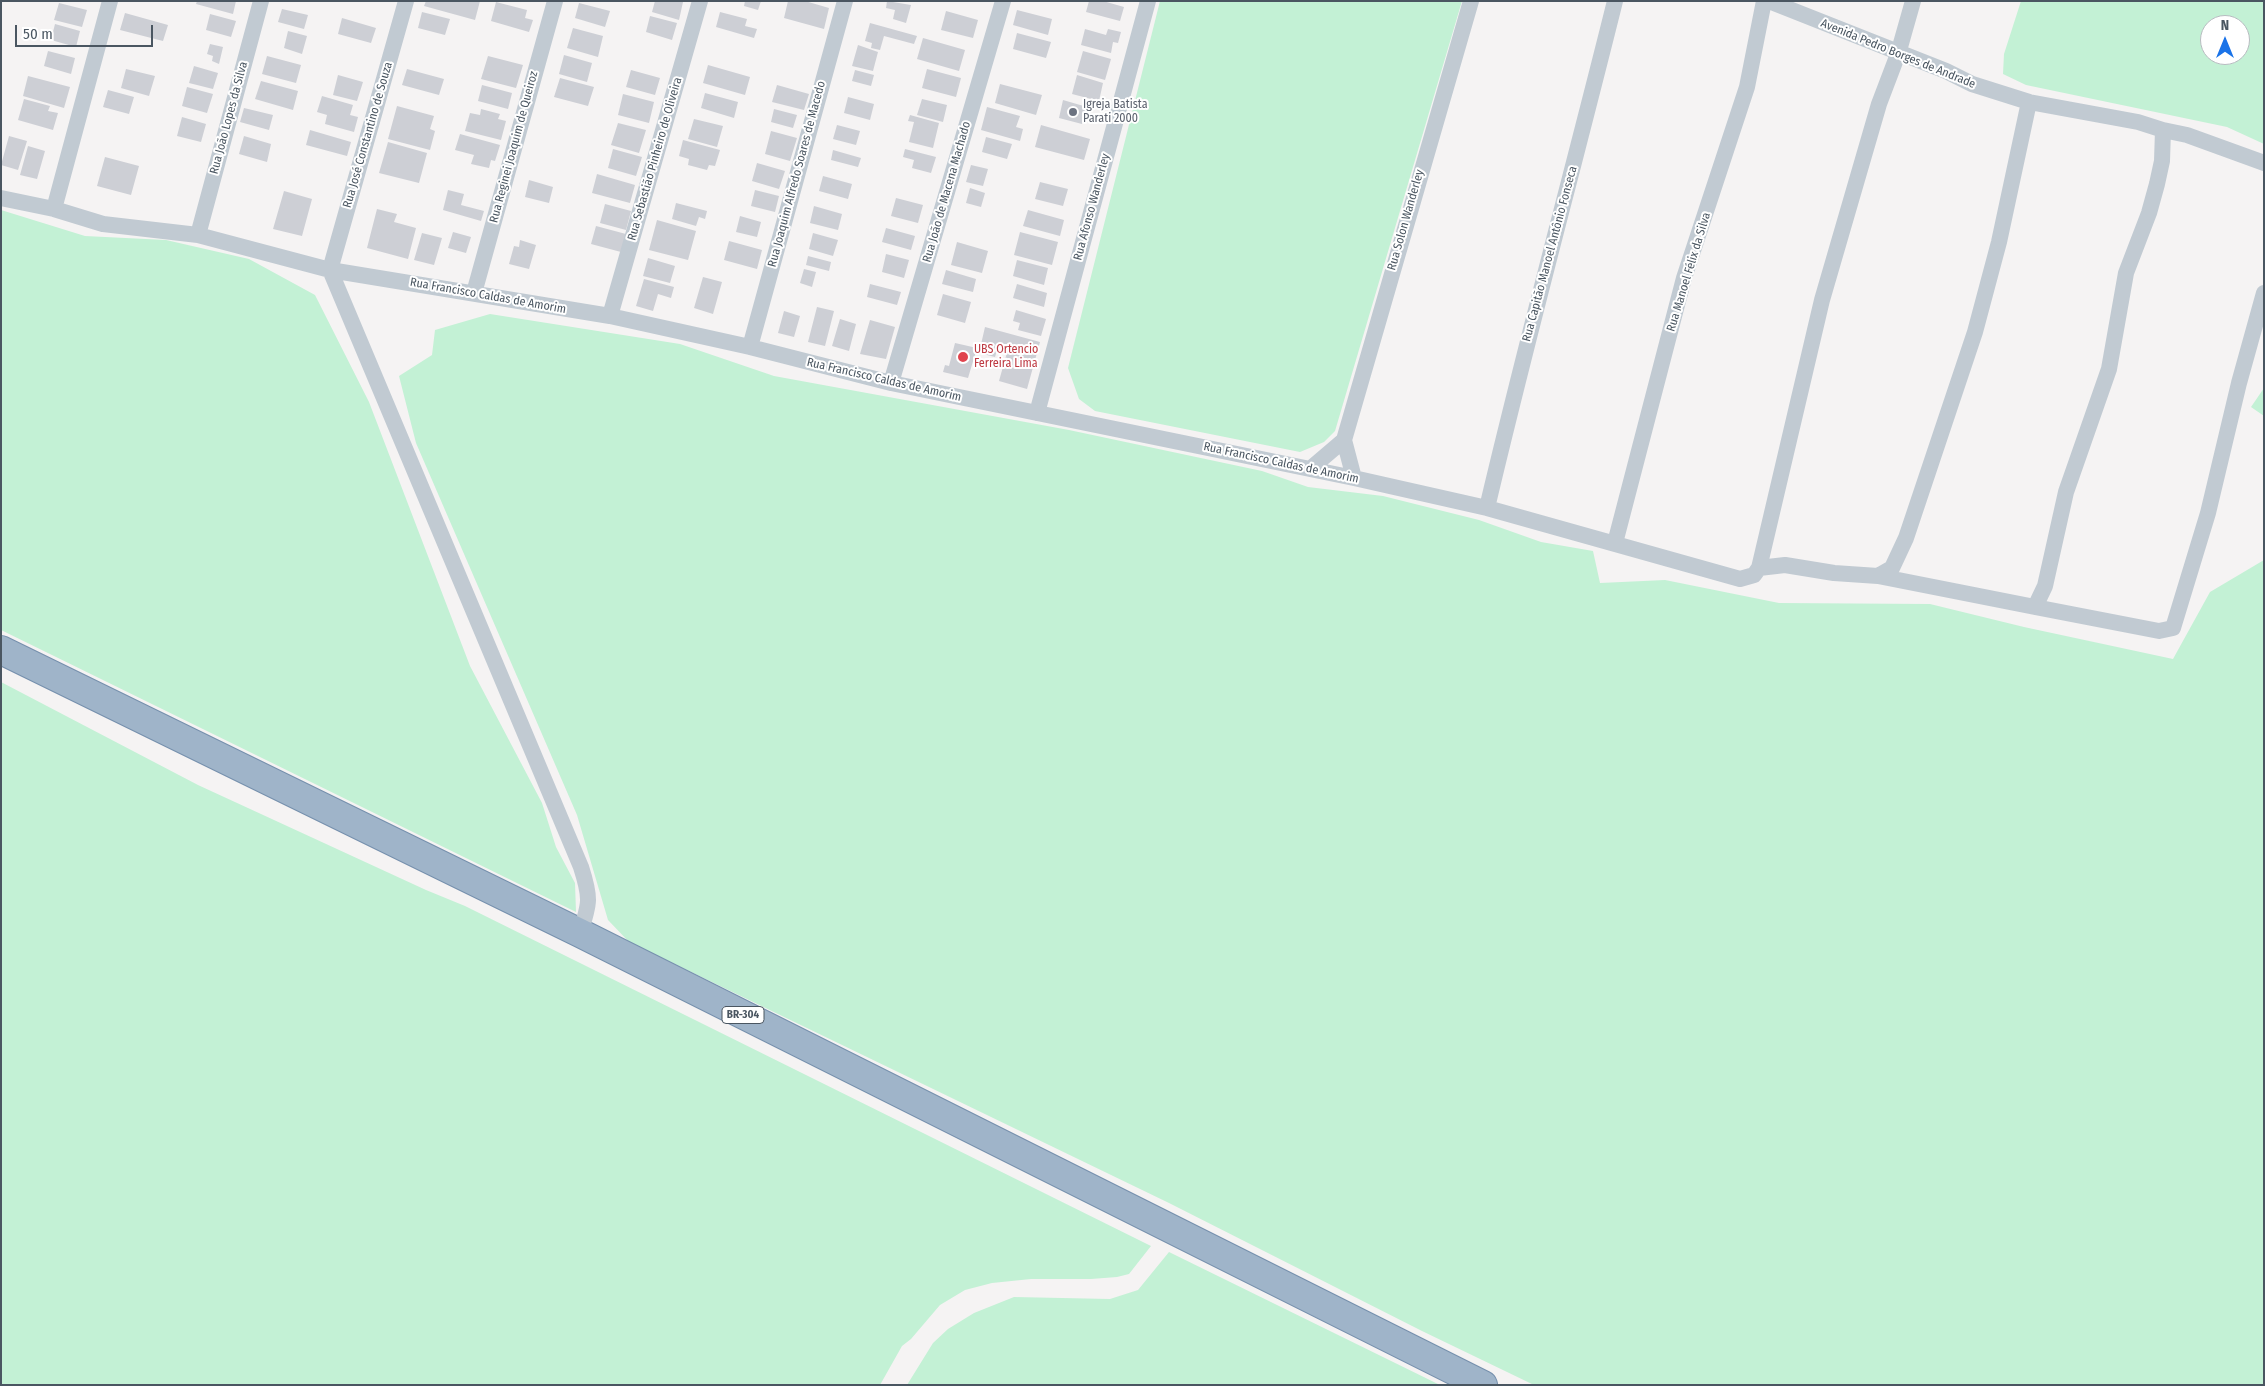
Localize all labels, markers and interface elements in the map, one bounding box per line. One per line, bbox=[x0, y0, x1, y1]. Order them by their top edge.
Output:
scale bar bbox=[18, 15, 155, 47]
north arrow bbox=[2200, 15, 2250, 65]
street label: Avenida Pedro Borges de Andrade bbox=[1818, 16, 1978, 92]
text: N bbox=[2221, 17, 2229, 34]
text: 50 m bbox=[23, 25, 53, 43]
street label: Rua João Lopes da Silva bbox=[207, 60, 251, 176]
street label: Rua José Constantino de Souza bbox=[340, 60, 396, 210]
street label: Rua Reginei Joaquim de Queiroz bbox=[487, 70, 541, 224]
street label: Rua Sebastião Pinheiro de Oliveira bbox=[625, 76, 685, 242]
street label: Rua Joaquim Alfredo Soares de Macedo bbox=[765, 79, 829, 269]
place label: Igreja Batista Parati 2000 bbox=[1083, 98, 1148, 126]
marker: Igreja Batista Parati 2000 bbox=[1067, 106, 1079, 118]
street label: Rua João de Macena Machado bbox=[920, 120, 974, 264]
street label: Rua Afonso Wanderley bbox=[1071, 152, 1113, 262]
street label: Rua Capitão Manoel Antônio Fonseca bbox=[1520, 165, 1580, 343]
street label: Rua Solon Wanderley bbox=[1385, 168, 1427, 272]
street label: Rua Manoel Félix da Silva bbox=[1664, 211, 1714, 333]
street label: Rua Francisco Caldas de Amorim bbox=[409, 275, 567, 317]
place label: UBS Ortencio Ferreira Lima bbox=[974, 343, 1038, 371]
marker: UBS Ortencio Ferreira Lima bbox=[956, 350, 970, 364]
street label: Rua Francisco Caldas de Amorim bbox=[805, 355, 963, 405]
street label: Rua Francisco Caldas de Amorim bbox=[1202, 440, 1360, 486]
road number: BR-304 bbox=[722, 1006, 764, 1024]

